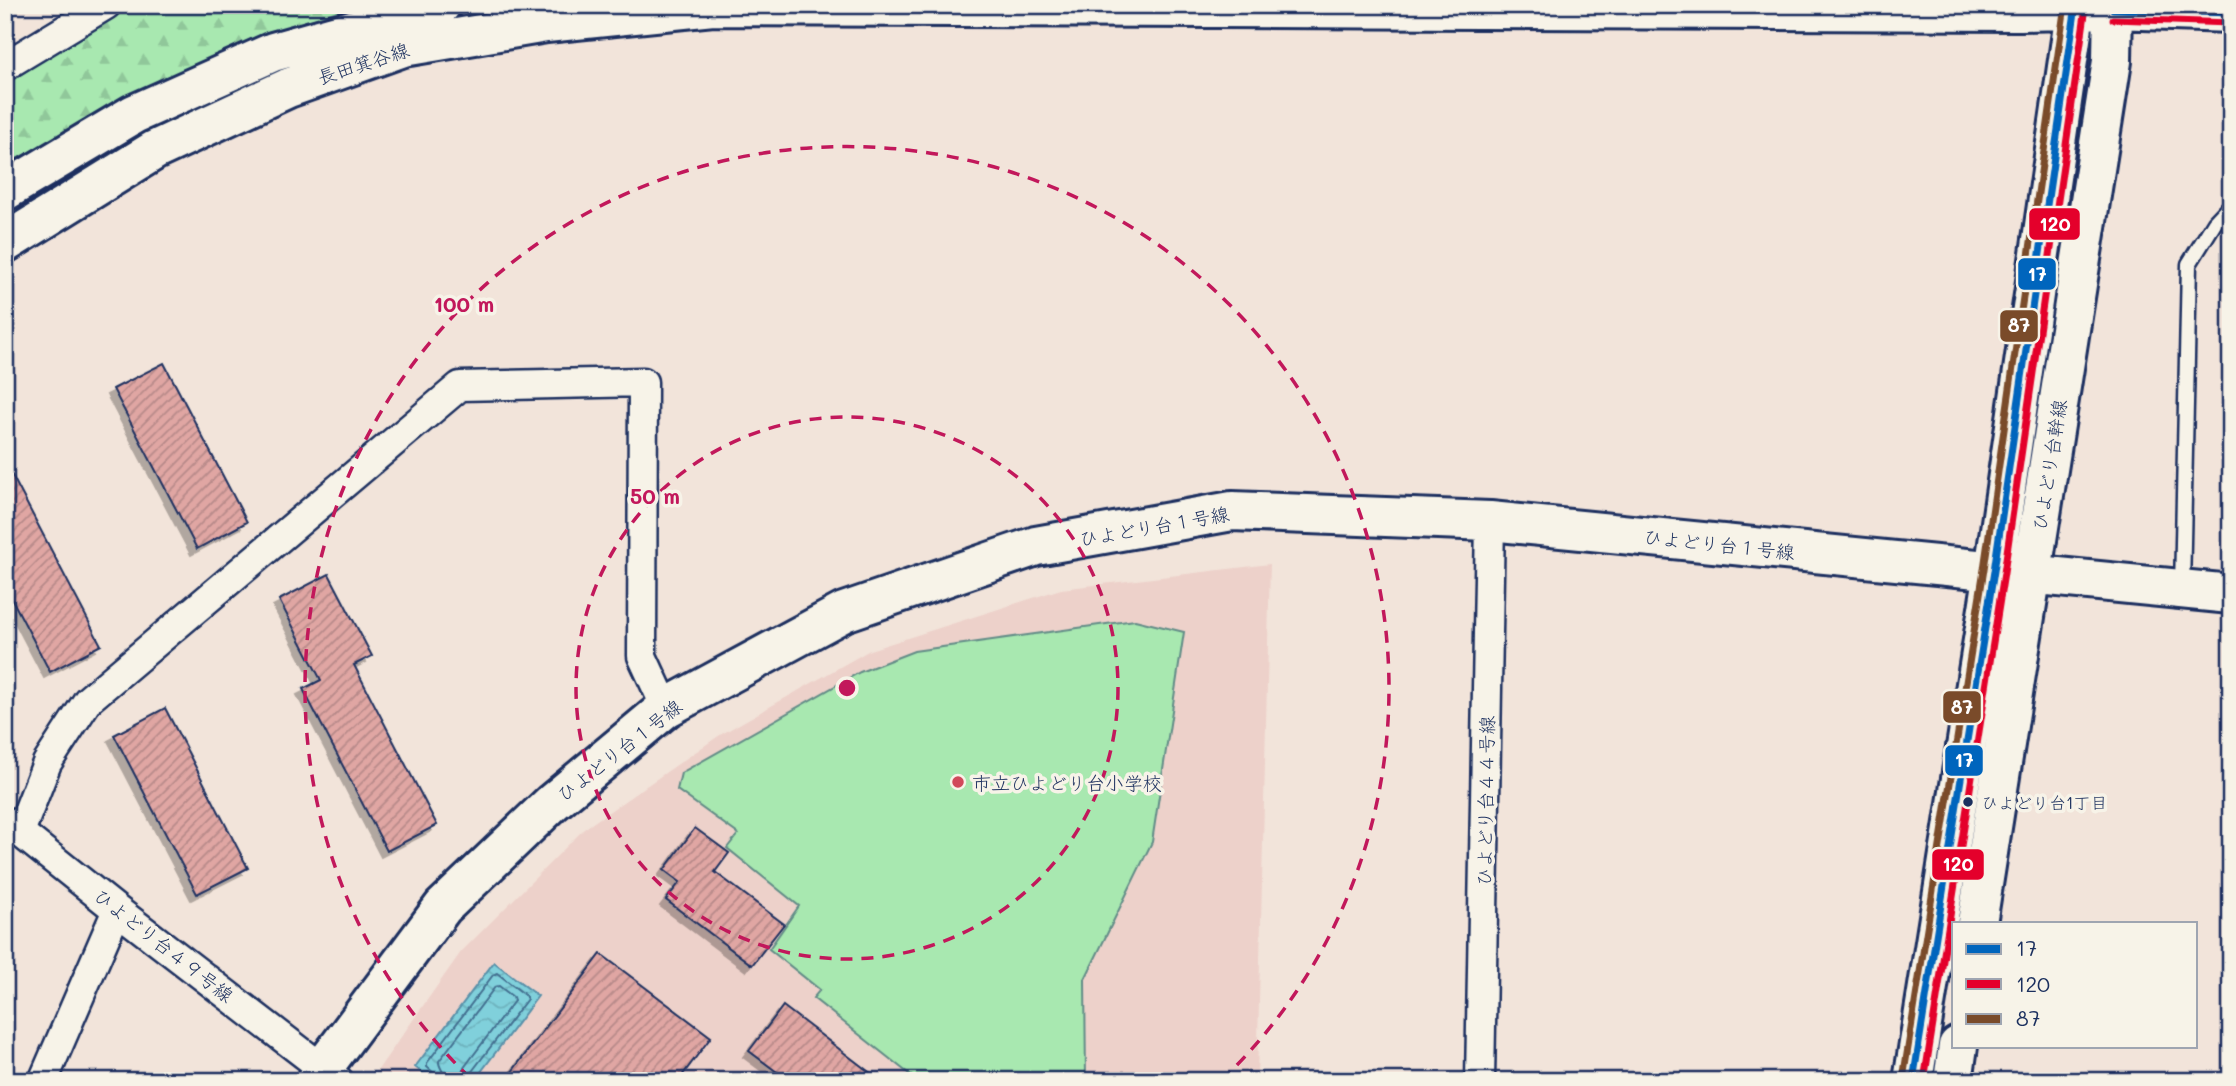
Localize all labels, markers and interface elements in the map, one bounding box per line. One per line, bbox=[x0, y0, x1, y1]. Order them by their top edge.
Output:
street label: 長田箕谷線 bbox=[314, 36, 412, 90]
line badge: 120 bbox=[2028, 207, 2081, 241]
text: 120 bbox=[2039, 211, 2071, 236]
line badge: 17 bbox=[2017, 257, 2057, 291]
text: 17 bbox=[2027, 261, 2047, 286]
text: 100 m bbox=[434, 290, 494, 317]
line badge: 87 bbox=[1999, 309, 2039, 343]
text: 87 bbox=[2008, 312, 2031, 337]
street label: ひよどり台幹線 bbox=[2026, 397, 2072, 533]
text: 50 m bbox=[630, 482, 680, 509]
street label: ひよどり台１号線 bbox=[1077, 500, 1231, 552]
street label: ひよどり台１号線 bbox=[1642, 524, 1796, 564]
centre of rings bbox=[835, 676, 859, 700]
line badge: 87 bbox=[1942, 690, 1982, 724]
street label: ひよどり台１号線 bbox=[551, 693, 687, 807]
text: 87 bbox=[1951, 694, 1974, 719]
street label: ひよどり台４４号線 bbox=[1471, 715, 1499, 887]
line badge: 17 bbox=[1944, 744, 1984, 777]
text: 17 bbox=[1954, 747, 1974, 772]
place label: 市立ひよどり台小学校 bbox=[972, 770, 1162, 795]
marker: 市立ひよどり台小学校 bbox=[950, 774, 966, 790]
place label: ひよどり台1丁目 bbox=[1981, 791, 2108, 813]
marker: ひよどり台1丁目 bbox=[1961, 795, 1975, 809]
line badge: 120 bbox=[1931, 848, 1985, 881]
text: 120 bbox=[1942, 851, 1974, 876]
street label: ひよどり台４９号線 bbox=[89, 883, 239, 1007]
legend bbox=[1952, 922, 2198, 1048]
text: 17 bbox=[2016, 934, 2037, 961]
text: 120 bbox=[2016, 970, 2050, 997]
text: 87 bbox=[2016, 1004, 2040, 1031]

